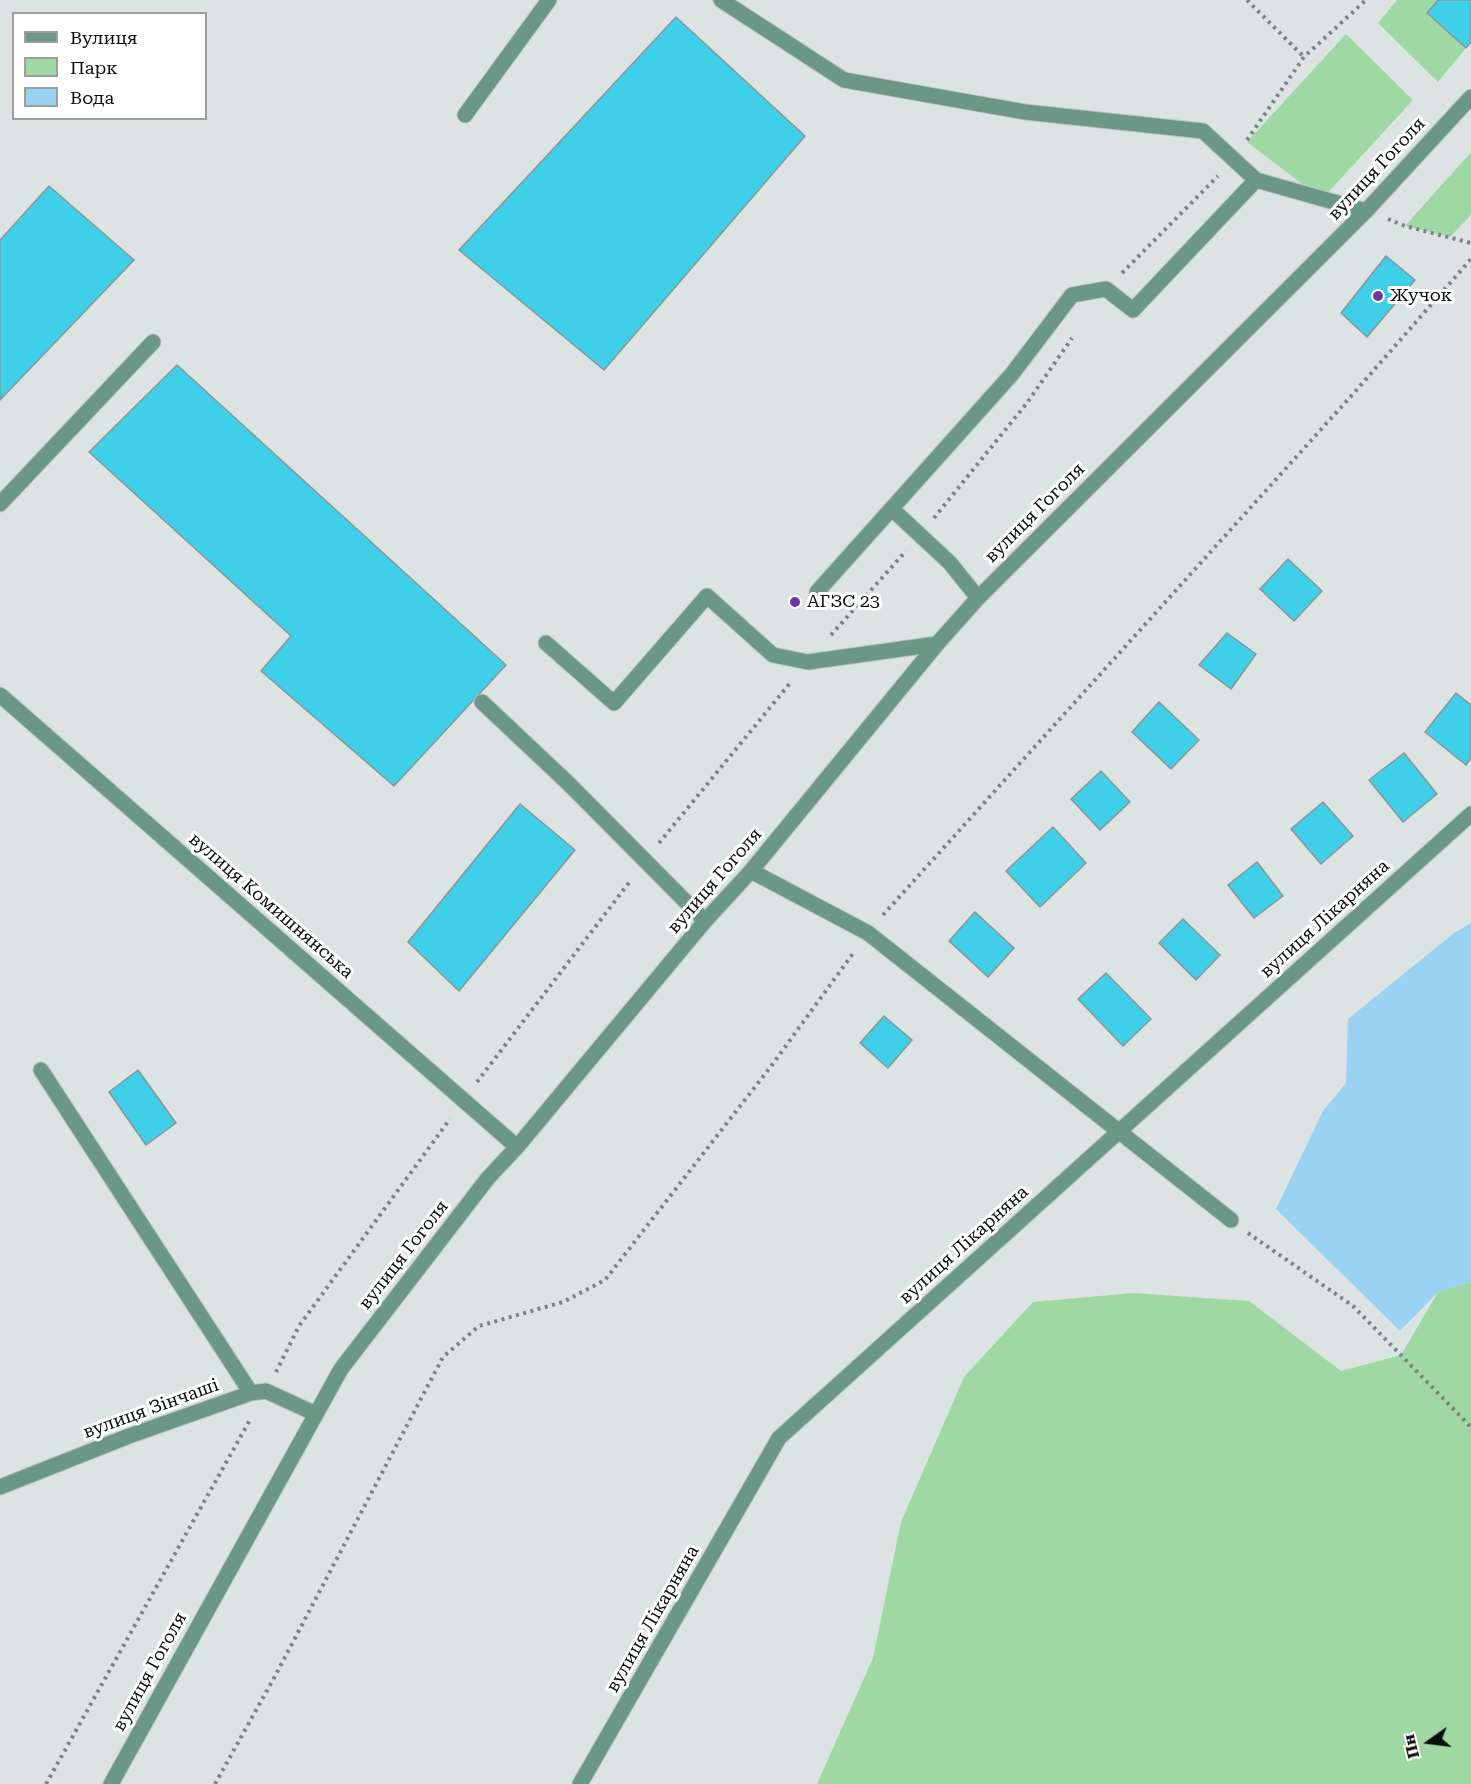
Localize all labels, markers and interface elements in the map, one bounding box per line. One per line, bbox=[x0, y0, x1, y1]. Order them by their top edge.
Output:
legend bbox=[12, 12, 207, 120]
text: Вулиця bbox=[70, 27, 137, 48]
text: Парк bbox=[70, 57, 118, 78]
text: Вода bbox=[70, 87, 114, 108]
street label: вулиця Гоголя bbox=[1324, 113, 1430, 225]
place label: Жучок bbox=[1390, 285, 1452, 307]
marker: Жучок bbox=[1371, 289, 1385, 303]
street label: вулиця Гоголя bbox=[981, 459, 1089, 567]
place label: АГЗС 23 bbox=[807, 591, 880, 613]
marker: АГЗС 23 bbox=[788, 595, 802, 609]
street label: вулиця Гоголя bbox=[663, 824, 767, 938]
street label: вулиця Комишнянська bbox=[184, 829, 358, 983]
street label: вулиця Лікарняна bbox=[1256, 855, 1394, 983]
street label: вулиця Лікарняна bbox=[895, 1181, 1033, 1309]
street label: вулиця Гоголя bbox=[355, 1196, 453, 1314]
street label: вулиця Зінчаші bbox=[80, 1374, 222, 1444]
street label: вулиця Лікарняна bbox=[602, 1542, 704, 1696]
street label: вулиця Гоголя bbox=[108, 1609, 192, 1735]
north arrow bbox=[1399, 1712, 1459, 1772]
text: Пн bbox=[1399, 1733, 1423, 1760]

